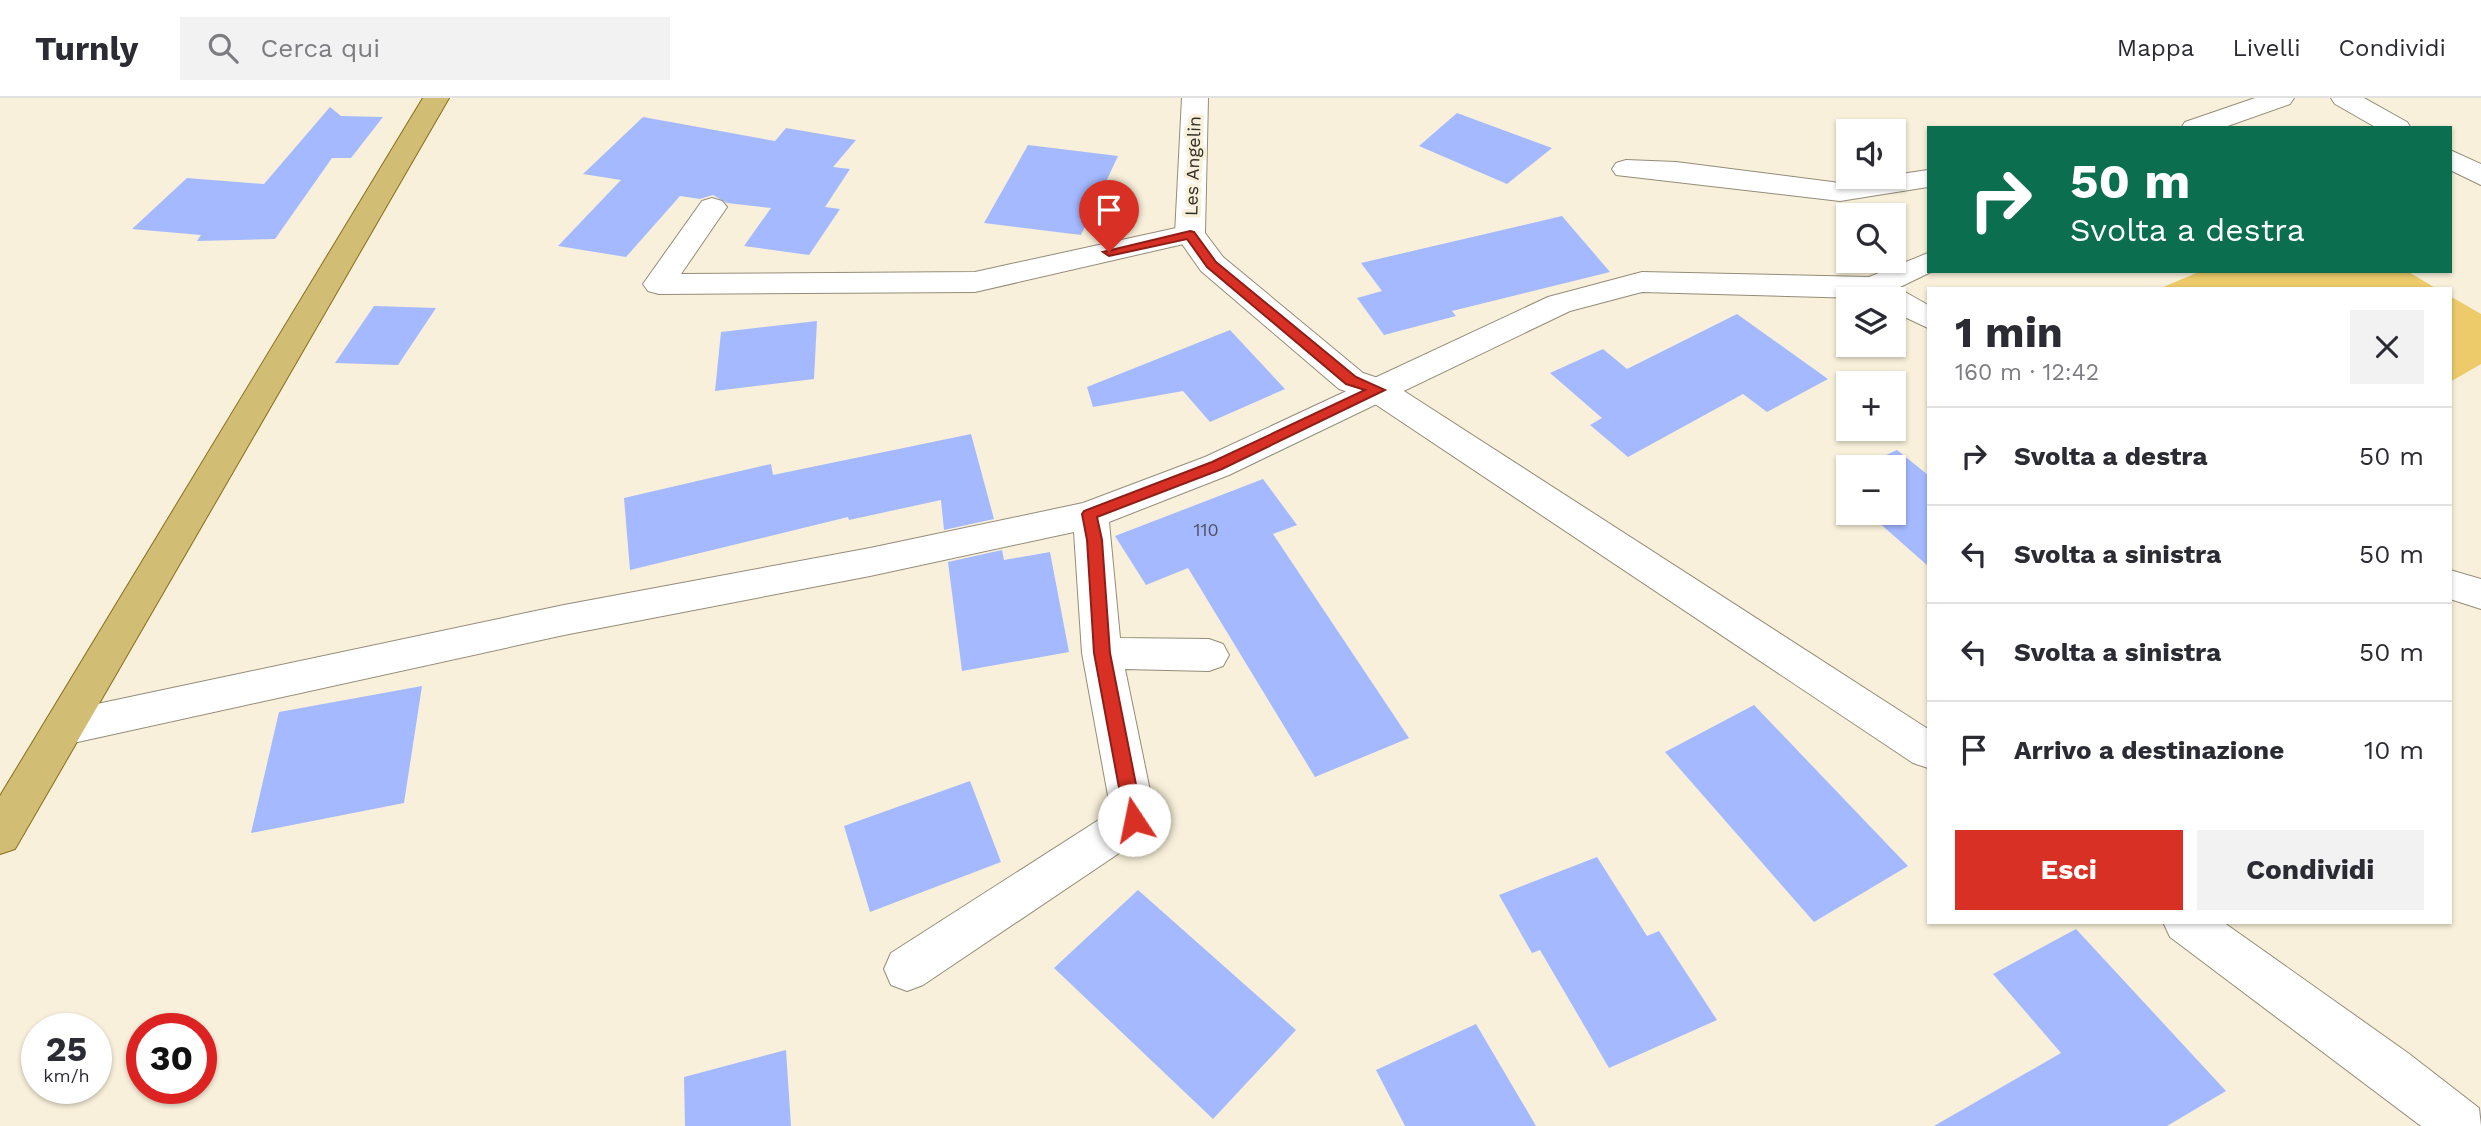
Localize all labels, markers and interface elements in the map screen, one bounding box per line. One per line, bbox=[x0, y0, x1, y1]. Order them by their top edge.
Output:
search box bbox=[180, 17, 670, 80]
text: Turnly bbox=[35, 29, 138, 68]
icon: search bbox=[204, 29, 242, 67]
text: Cerca qui bbox=[260, 33, 380, 63]
text: Mappa bbox=[2117, 34, 2194, 62]
text: Livelli bbox=[2232, 34, 2301, 62]
text: Condividi bbox=[2339, 34, 2446, 62]
street label: Les Angelin bbox=[1180, 116, 1205, 216]
map controls bbox=[1836, 119, 1906, 525]
button: sound bbox=[1836, 119, 1906, 189]
text: 50 m bbox=[2070, 152, 2190, 210]
icon: right bbox=[1955, 154, 2046, 245]
pin bbox=[1079, 180, 1139, 252]
icon: arrive bbox=[1090, 191, 1128, 229]
button: search bbox=[1836, 203, 1906, 273]
text: Svolta a destra bbox=[2070, 211, 2305, 249]
button: layers bbox=[1836, 287, 1906, 357]
text: 1 min bbox=[1955, 308, 2063, 357]
button: close bbox=[2350, 310, 2424, 384]
text: 160 m · 12:42 bbox=[1955, 359, 2099, 386]
button: + bbox=[1836, 371, 1906, 441]
icon: right bbox=[1955, 437, 1993, 475]
text: Svolta a destra bbox=[2014, 441, 2207, 471]
text: 50 m bbox=[2359, 441, 2424, 471]
button: − bbox=[1836, 455, 1906, 525]
house number: 110 bbox=[1193, 519, 1219, 540]
icon: left bbox=[1955, 535, 1993, 573]
text: Svolta a sinistra bbox=[2014, 539, 2221, 569]
text: 50 m bbox=[2359, 539, 2424, 569]
icon: left bbox=[1955, 633, 1993, 671]
text: Svolta a sinistra bbox=[2014, 637, 2221, 667]
text: 50 m bbox=[2359, 637, 2424, 667]
icon: arrive bbox=[1955, 731, 1993, 769]
text: Arrivo a destinazione bbox=[2014, 735, 2284, 765]
text: 10 m bbox=[2364, 735, 2424, 765]
position arrow bbox=[1097, 783, 1171, 857]
button: Esci bbox=[1955, 830, 2183, 910]
button: Condividi bbox=[2197, 830, 2424, 910]
speed limit sign: 30 bbox=[126, 1013, 217, 1104]
text: 25 bbox=[46, 1028, 87, 1070]
text: km/h bbox=[43, 1065, 90, 1086]

